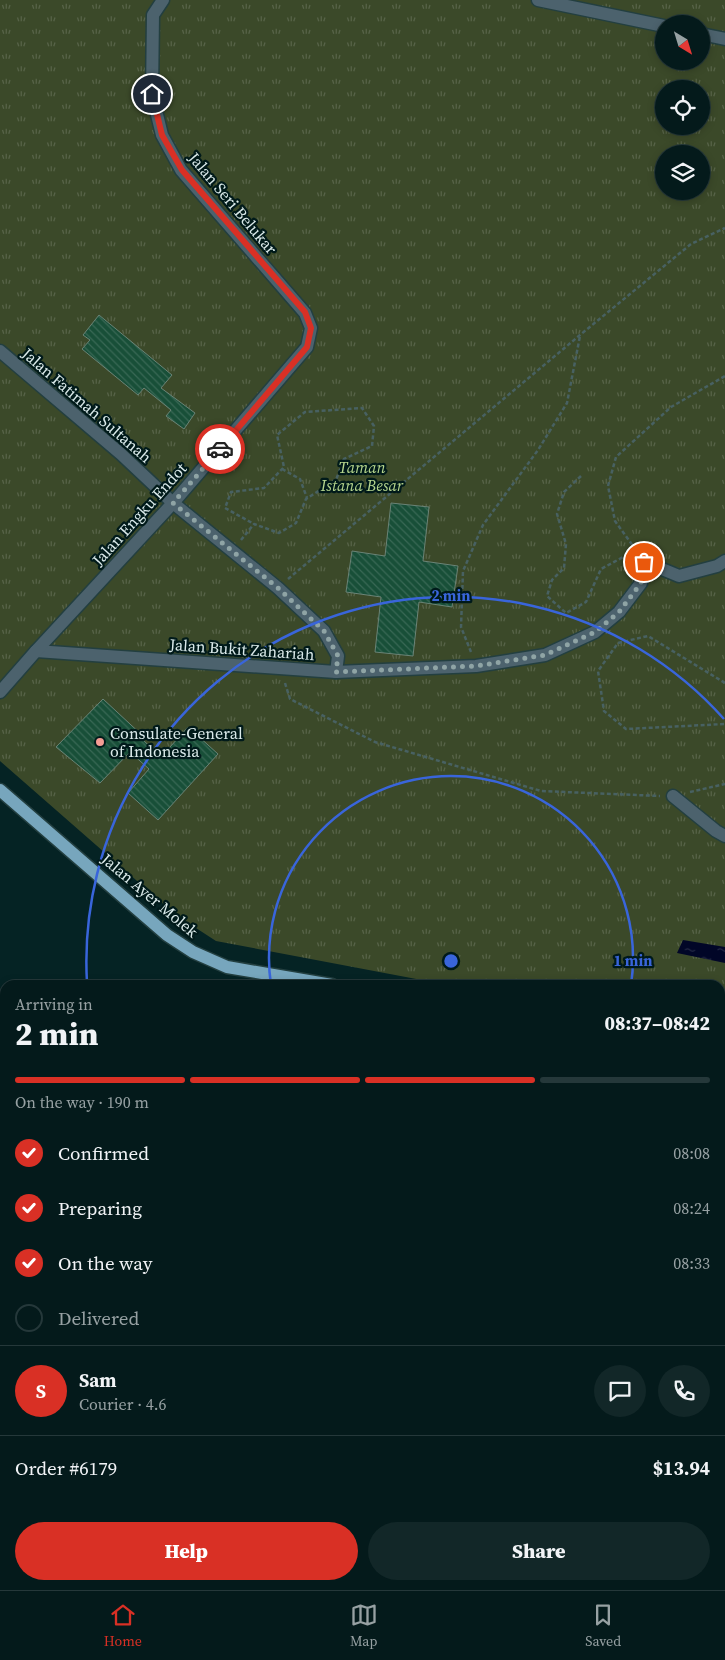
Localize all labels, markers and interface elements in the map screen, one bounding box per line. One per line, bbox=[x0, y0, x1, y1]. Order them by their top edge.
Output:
north arrow bbox=[655, 15, 710, 70]
map controls bbox=[655, 15, 710, 200]
pin bbox=[131, 73, 173, 115]
icon: home bbox=[138, 80, 166, 108]
button: locate bbox=[655, 80, 710, 135]
button: layers bbox=[655, 145, 710, 200]
street label: Jalan Seri Belukar bbox=[183, 147, 282, 259]
street label: Jalan Fatimah Sultanah bbox=[17, 342, 157, 468]
courier bbox=[195, 424, 245, 474]
icon: car bbox=[206, 435, 234, 463]
park label: Taman Istana Besar bbox=[320, 456, 404, 496]
street label: Jalan Engku Endot bbox=[86, 457, 192, 571]
pin bbox=[623, 541, 665, 583]
icon: bag bbox=[630, 548, 658, 576]
text: 2 min bbox=[432, 585, 470, 606]
street label: Jalan Bukit Zahariah bbox=[168, 633, 316, 665]
place label: Consulate-General of Indonesia bbox=[110, 722, 243, 762]
marker: Consulate-General of Indonesia bbox=[94, 736, 106, 748]
street label: Jalan Ayer Molek bbox=[96, 847, 203, 942]
text: 1 min bbox=[614, 950, 652, 971]
centre of rings bbox=[442, 952, 460, 970]
text: Arriving in bbox=[15, 993, 93, 1015]
text: 08:37–08:42 bbox=[605, 1010, 710, 1036]
text: 2 min bbox=[15, 1012, 98, 1056]
text: On the way · 190 m bbox=[15, 1091, 149, 1113]
icon: check bbox=[15, 1139, 43, 1167]
text: Confirmed bbox=[58, 1140, 149, 1166]
text: 08:08 bbox=[673, 1142, 710, 1164]
icon: check bbox=[15, 1194, 43, 1222]
text: Preparing bbox=[58, 1195, 142, 1221]
text: 08:24 bbox=[673, 1197, 710, 1219]
icon: check bbox=[15, 1249, 43, 1277]
text: On the way bbox=[58, 1250, 153, 1276]
text: 08:33 bbox=[673, 1252, 710, 1274]
text: Delivered bbox=[58, 1305, 139, 1331]
button: chat bbox=[594, 1365, 646, 1417]
button: phone bbox=[658, 1365, 710, 1417]
text: Sam bbox=[79, 1367, 117, 1393]
text: S bbox=[36, 1378, 46, 1404]
text: Courier · 4.6 bbox=[79, 1393, 167, 1415]
text: Order #6179 bbox=[15, 1455, 117, 1481]
text: $13.94 bbox=[653, 1455, 710, 1481]
button: Help bbox=[15, 1522, 358, 1580]
button: Share bbox=[368, 1522, 710, 1580]
tab: Home bbox=[104, 1601, 142, 1651]
tab: Map bbox=[350, 1601, 378, 1651]
tab: Saved bbox=[585, 1601, 621, 1651]

